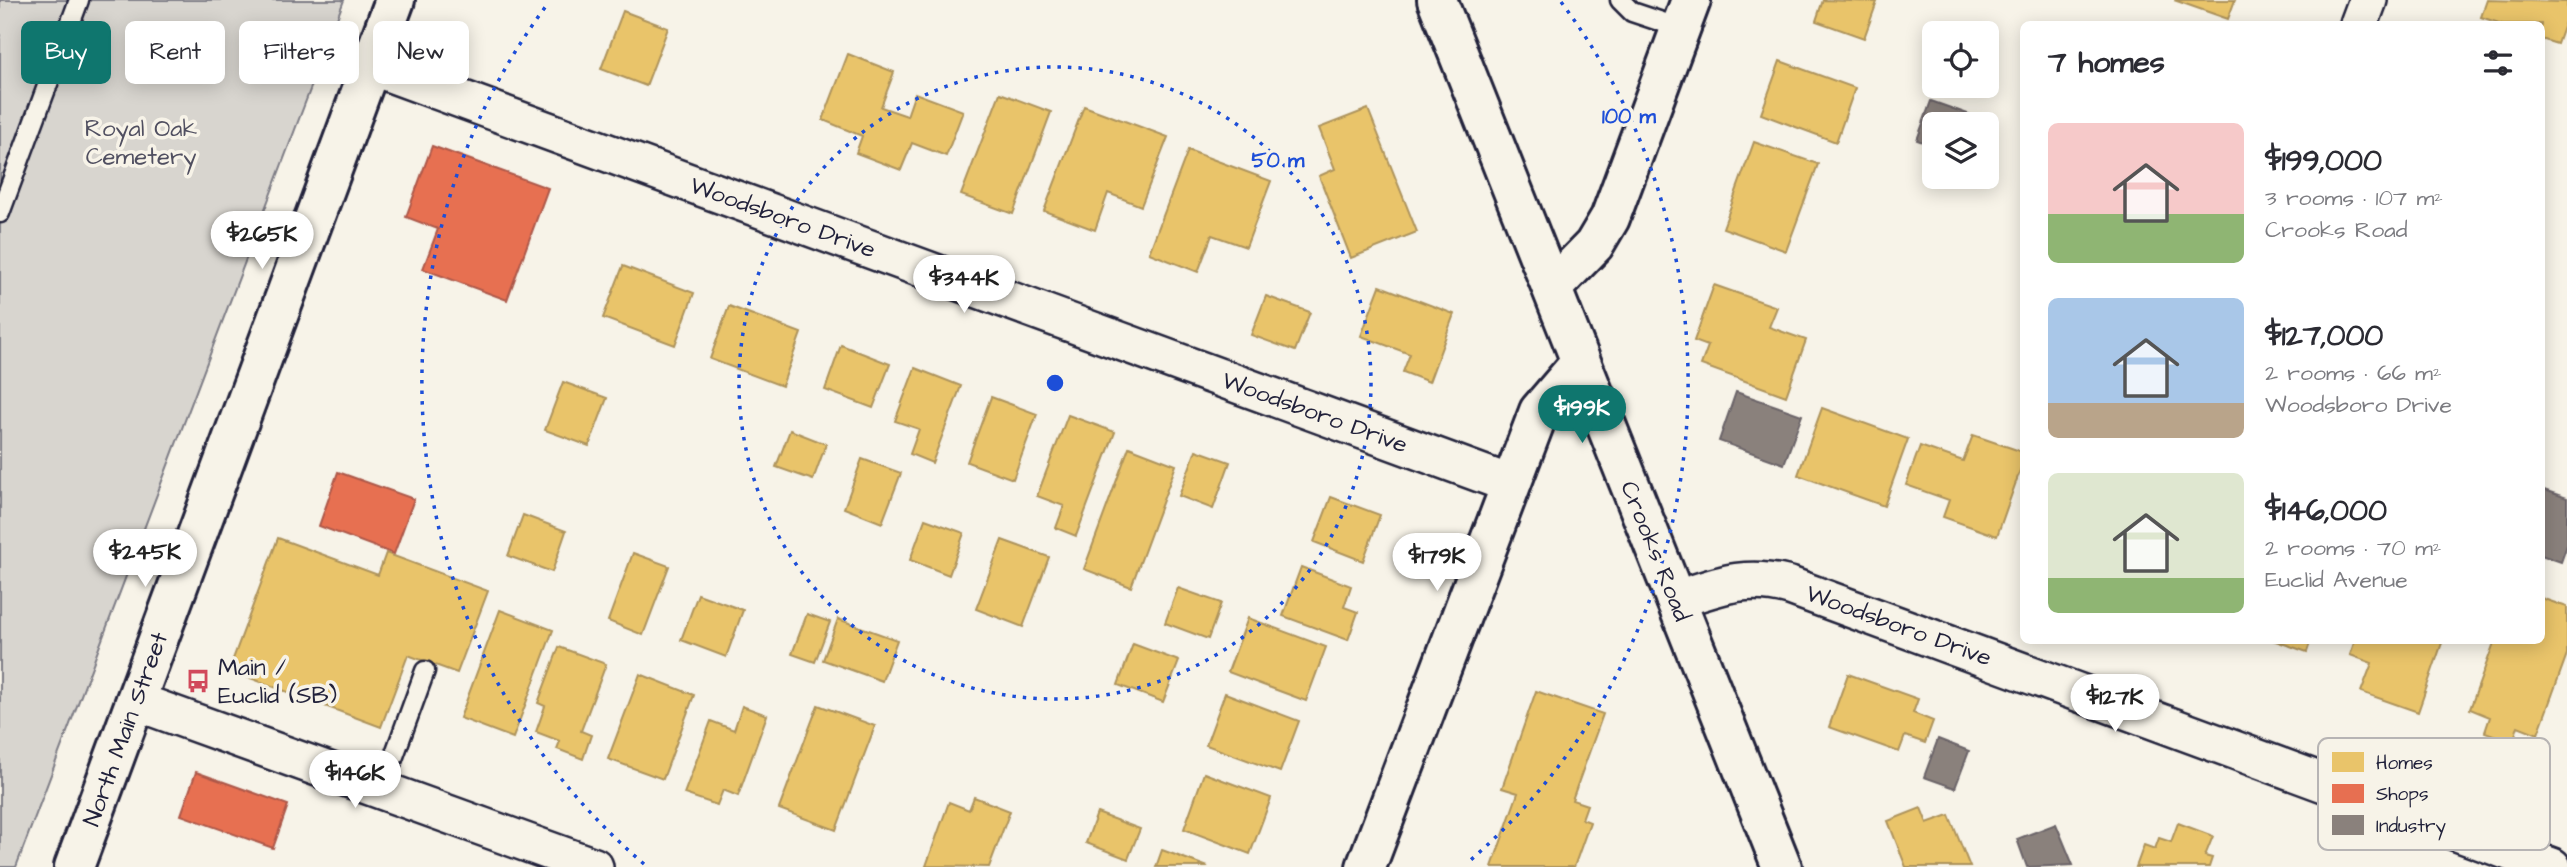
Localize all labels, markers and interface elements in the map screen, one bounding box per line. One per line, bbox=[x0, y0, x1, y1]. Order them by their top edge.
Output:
chip: Buy bbox=[21, 21, 111, 84]
chip: Rent bbox=[125, 21, 225, 84]
chip: Filters bbox=[239, 21, 359, 84]
chip: New bbox=[373, 21, 469, 84]
map controls bbox=[1922, 21, 1999, 189]
button: locate bbox=[1922, 21, 1999, 98]
text: 7 homes bbox=[2048, 42, 2165, 84]
icon: filters bbox=[2479, 44, 2517, 82]
text: 100 m bbox=[1602, 102, 1657, 131]
park label: Royal Oak Cemetery bbox=[85, 112, 197, 175]
button: layers bbox=[1922, 112, 1999, 189]
text: $199,000 bbox=[2265, 140, 2382, 182]
text: 50 m bbox=[1252, 146, 1305, 175]
icon: home bbox=[2104, 151, 2188, 235]
street label: Woodsboro Drive bbox=[685, 169, 880, 267]
text: 3 rooms · 107 m² bbox=[2265, 182, 2443, 214]
pin: $265K bbox=[213, 212, 311, 271]
text: Crooks Road bbox=[2265, 214, 2408, 246]
text: $265K bbox=[227, 218, 297, 250]
pin: $344K bbox=[915, 256, 1013, 315]
text: $344K bbox=[929, 262, 999, 294]
text: $127,000 bbox=[2265, 315, 2383, 357]
icon: home bbox=[2104, 326, 2188, 410]
text: 2 rooms · 66 m² bbox=[2265, 357, 2442, 389]
street label: Woodsboro Drive bbox=[1217, 364, 1412, 462]
centre of rings bbox=[1043, 371, 1067, 395]
pin: $199K bbox=[1533, 386, 1631, 445]
text: Woodsboro Drive bbox=[2265, 389, 2452, 421]
text: $199K bbox=[1554, 392, 1610, 424]
street label: Crooks Road bbox=[1611, 476, 1699, 627]
text: $146,000 bbox=[2265, 490, 2387, 532]
icon: home bbox=[2104, 501, 2188, 585]
pin: $245K bbox=[96, 530, 194, 589]
text: 2 rooms · 70 m² bbox=[2265, 532, 2441, 564]
pin: $179K bbox=[1388, 534, 1486, 593]
text: $245K bbox=[109, 536, 181, 568]
text: $179K bbox=[1409, 540, 1465, 572]
text: Euclid Avenue bbox=[2265, 564, 2408, 596]
street label: Woodsboro Drive bbox=[1801, 577, 1996, 675]
street label: North Main Street bbox=[75, 627, 177, 831]
place label: Main / Euclid (SB) bbox=[218, 651, 337, 713]
bus stop icon: Main / Euclid (SB) bbox=[184, 667, 212, 695]
pin: $127K bbox=[2066, 674, 2164, 734]
text: $127K bbox=[2087, 681, 2143, 713]
legend bbox=[2318, 738, 2550, 850]
pin: $146K bbox=[306, 750, 404, 810]
text: Homes bbox=[2376, 750, 2433, 777]
text: $146K bbox=[325, 757, 385, 789]
text: Shops bbox=[2376, 781, 2428, 808]
text: Industry bbox=[2376, 813, 2446, 841]

